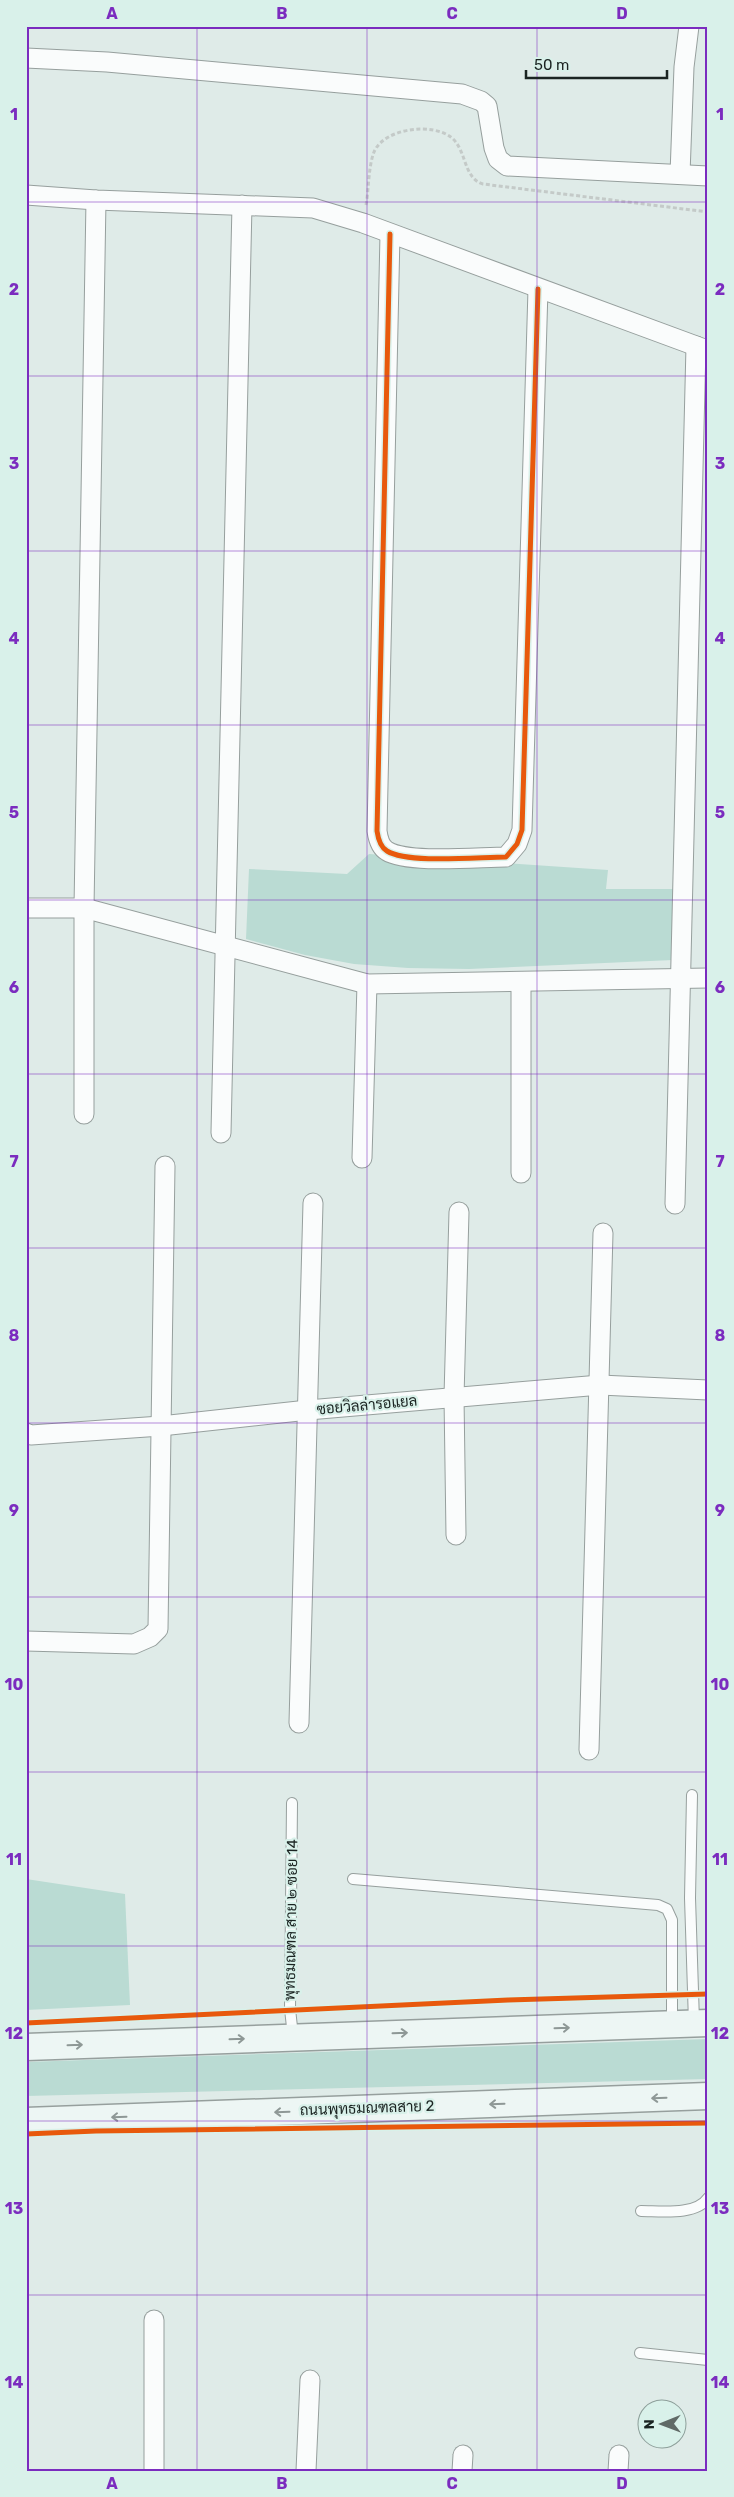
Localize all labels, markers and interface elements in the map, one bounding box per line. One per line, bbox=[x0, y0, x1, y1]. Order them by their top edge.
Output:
text: A bbox=[106, 4, 118, 23]
text: B bbox=[276, 4, 288, 23]
text: C bbox=[446, 4, 458, 23]
text: D bbox=[616, 4, 628, 23]
scale bar bbox=[526, 48, 668, 80]
text: 50 m bbox=[534, 56, 569, 74]
text: 1 bbox=[10, 105, 18, 124]
text: 1 bbox=[716, 105, 724, 124]
text: 2 bbox=[9, 280, 19, 299]
text: 2 bbox=[715, 280, 725, 299]
text: 3 bbox=[9, 454, 19, 473]
text: 3 bbox=[715, 454, 725, 473]
text: 4 bbox=[9, 629, 20, 648]
text: 4 bbox=[715, 629, 726, 648]
text: 5 bbox=[9, 803, 19, 822]
text: 5 bbox=[715, 803, 725, 822]
text: 6 bbox=[9, 978, 19, 997]
text: 6 bbox=[715, 978, 725, 997]
text: 7 bbox=[9, 1152, 19, 1171]
text: 7 bbox=[715, 1152, 725, 1171]
text: 8 bbox=[9, 1326, 20, 1345]
text: 8 bbox=[715, 1326, 726, 1345]
street label: ซอยวิลล่ารอแยล bbox=[316, 1391, 418, 1418]
text: 9 bbox=[9, 1501, 19, 1520]
text: 9 bbox=[715, 1501, 725, 1520]
text: 10 bbox=[5, 1675, 24, 1694]
text: 10 bbox=[711, 1675, 730, 1694]
street label: พุทธมณฑล สาย ๒ ซอย 14 bbox=[281, 1839, 303, 2001]
text: 11 bbox=[6, 1850, 22, 1869]
text: 11 bbox=[712, 1850, 728, 1869]
one-way arrow bbox=[554, 2023, 570, 2033]
text: 12 bbox=[5, 2024, 23, 2043]
text: 12 bbox=[711, 2024, 729, 2043]
one-way arrow bbox=[391, 2028, 407, 2038]
one-way arrow bbox=[229, 2034, 245, 2043]
one-way arrow bbox=[67, 2041, 83, 2050]
one-way arrow bbox=[651, 2093, 668, 2103]
street label: ถนนพุทธมณฑลสาย 2 bbox=[299, 2097, 435, 2121]
one-way arrow bbox=[489, 2099, 505, 2108]
one-way arrow bbox=[274, 2107, 290, 2116]
one-way arrow bbox=[112, 2113, 128, 2122]
text: 13 bbox=[5, 2199, 23, 2218]
text: 13 bbox=[711, 2199, 729, 2218]
text: 14 bbox=[5, 2373, 24, 2392]
text: 14 bbox=[711, 2373, 730, 2392]
north arrow bbox=[636, 2400, 686, 2450]
text: N bbox=[641, 2419, 658, 2429]
text: A bbox=[106, 2474, 118, 2493]
text: B bbox=[276, 2474, 288, 2493]
text: C bbox=[446, 2474, 458, 2493]
text: D bbox=[616, 2474, 628, 2493]

